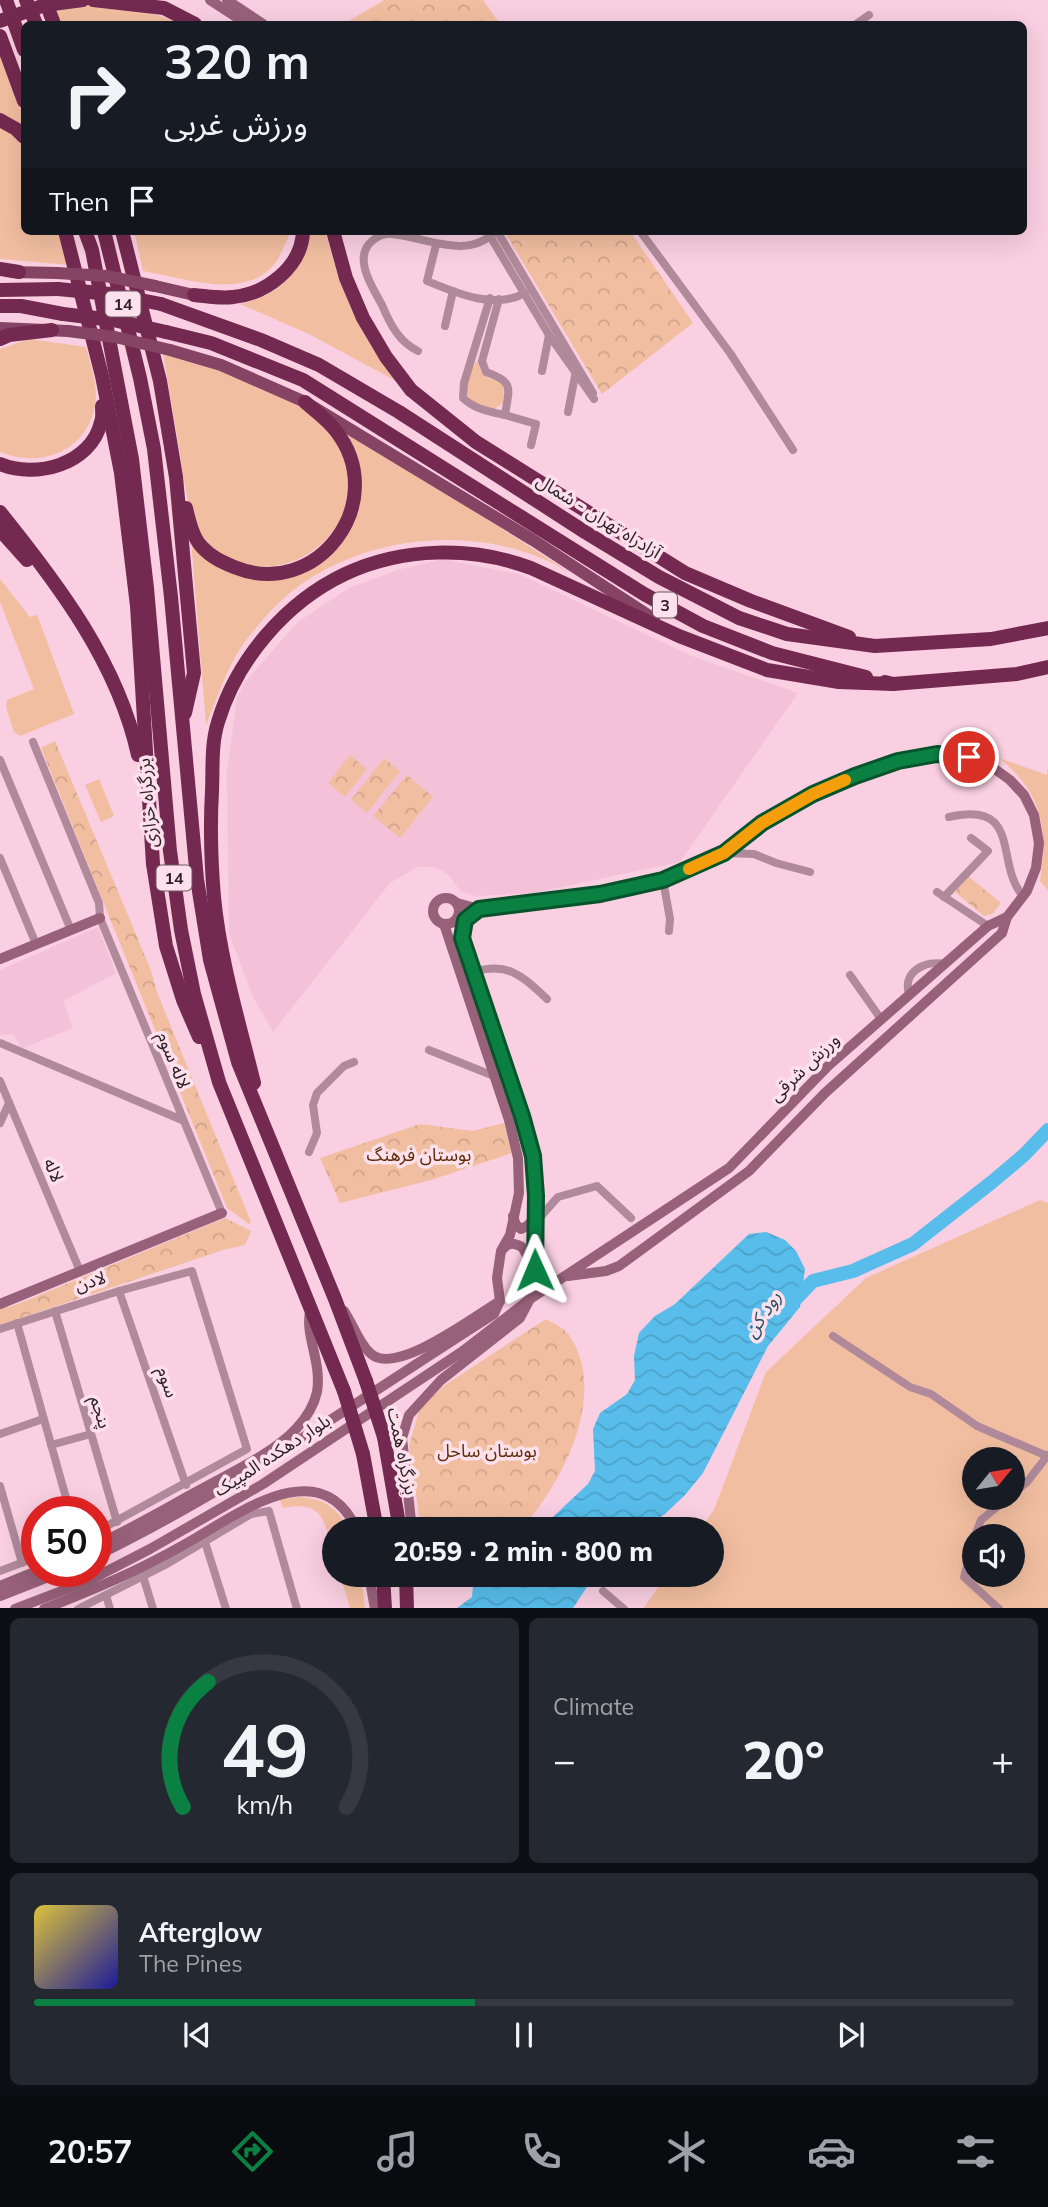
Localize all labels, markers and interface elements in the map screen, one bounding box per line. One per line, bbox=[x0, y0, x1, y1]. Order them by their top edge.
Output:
text: 320 m bbox=[164, 30, 310, 91]
icon: right bbox=[49, 49, 140, 140]
text: ورزش غربی bbox=[164, 103, 308, 143]
icon: arrive bbox=[123, 182, 161, 220]
text: Then bbox=[49, 185, 109, 218]
road number: 14 bbox=[106, 292, 140, 316]
street label: آزادراه تهران - شمال bbox=[532, 468, 666, 564]
road number: 3 bbox=[653, 592, 677, 618]
pin bbox=[939, 727, 999, 787]
icon: arrive bbox=[950, 738, 988, 776]
street label: بزرگراه خرازی bbox=[132, 757, 162, 849]
road number: 14 bbox=[156, 866, 192, 890]
street label: لاله سوم bbox=[149, 1028, 196, 1093]
street label: ورزش شرقی bbox=[764, 1028, 844, 1106]
park label: بوستان فرهنگ bbox=[367, 1143, 471, 1166]
street label: لاله bbox=[39, 1155, 69, 1185]
position arrow bbox=[498, 1233, 572, 1307]
street label: لادن bbox=[72, 1265, 108, 1297]
water label: رود کن bbox=[738, 1286, 786, 1342]
street label: سوم bbox=[149, 1363, 184, 1402]
street label: پنجم bbox=[83, 1393, 117, 1432]
street label: بزرگراه همت bbox=[383, 1405, 423, 1497]
street label: بلوار دهکده المپیک bbox=[209, 1409, 335, 1501]
park label: بوستان ساحل bbox=[437, 1439, 537, 1462]
north arrow bbox=[962, 1447, 1026, 1510]
map controls bbox=[962, 1447, 1025, 1587]
speed limit sign: 50 bbox=[21, 1496, 112, 1587]
button: sound bbox=[962, 1524, 1025, 1587]
text: 20:59 · 2 min · 800 m bbox=[393, 1535, 653, 1568]
text: Climate bbox=[553, 1692, 634, 1721]
text: 49 bbox=[221, 1704, 308, 1795]
text: 20° bbox=[742, 1727, 825, 1792]
text: − bbox=[553, 1736, 576, 1784]
text: + bbox=[991, 1736, 1014, 1784]
text: km/h bbox=[236, 1788, 293, 1819]
text: Afterglow bbox=[139, 1916, 262, 1949]
text: The Pines bbox=[139, 1949, 243, 1978]
icon: previous bbox=[178, 2016, 216, 2054]
icon: pause bbox=[505, 2016, 543, 2054]
icon: next bbox=[832, 2016, 870, 2054]
icon: directions bbox=[228, 2127, 277, 2176]
icon: music bbox=[373, 2127, 422, 2176]
icon: phone bbox=[517, 2127, 566, 2176]
icon: climate bbox=[662, 2127, 711, 2176]
icon: car bbox=[807, 2127, 856, 2176]
icon: filters bbox=[951, 2127, 1000, 2176]
text: 20:57 bbox=[48, 2131, 133, 2171]

